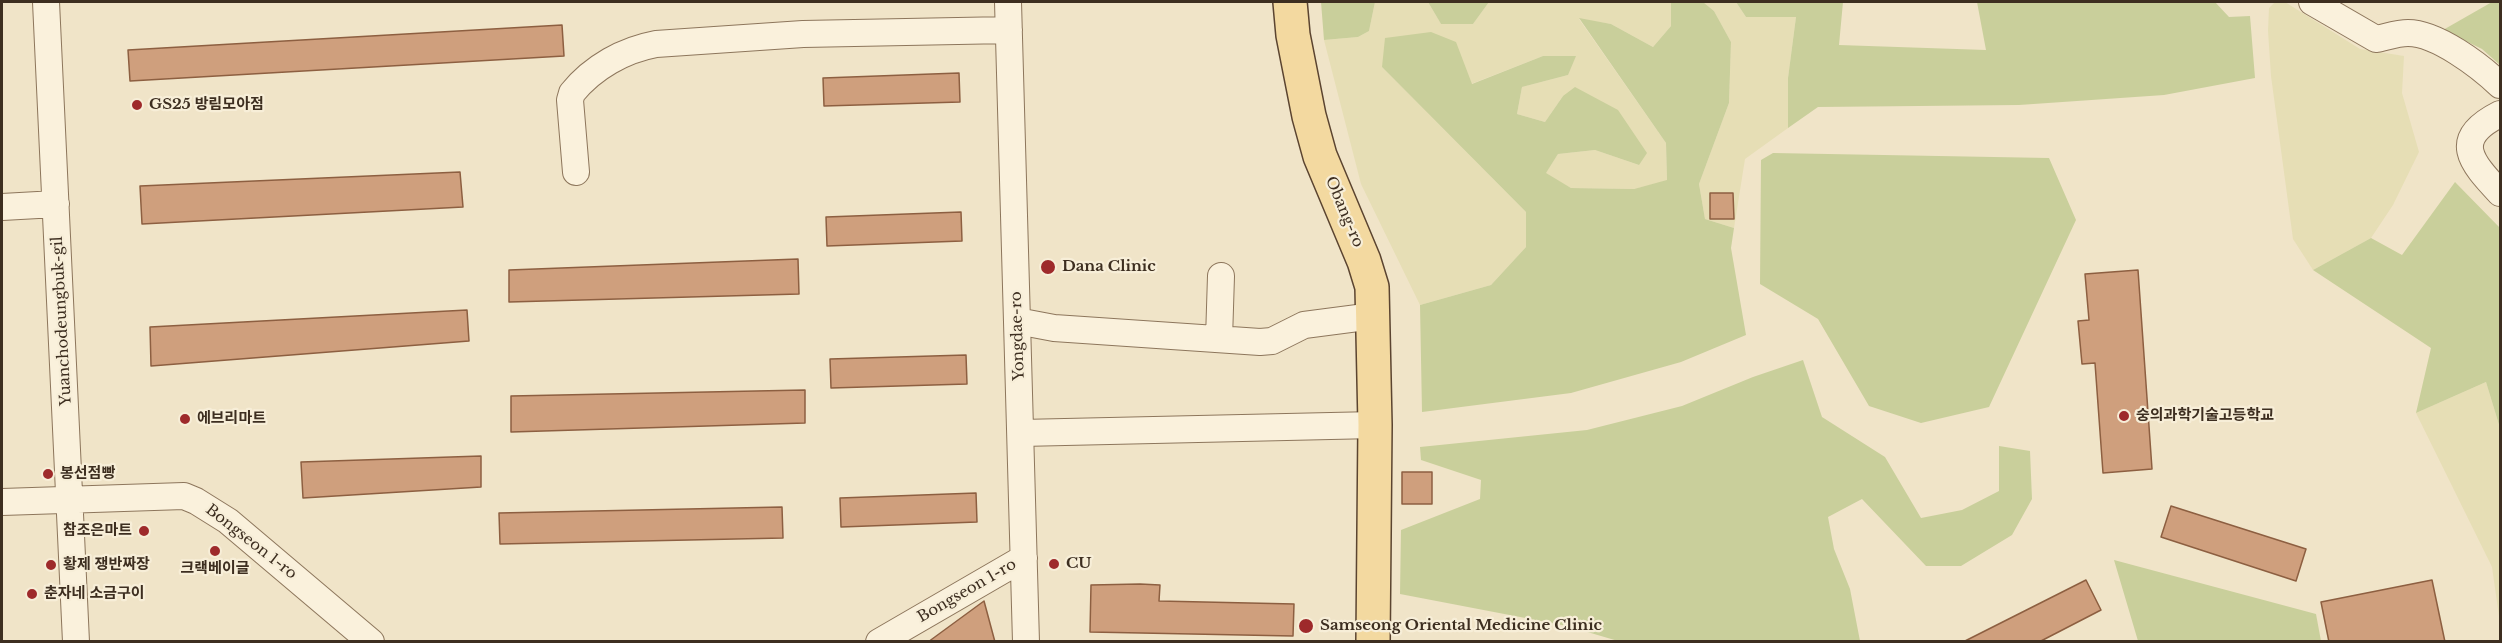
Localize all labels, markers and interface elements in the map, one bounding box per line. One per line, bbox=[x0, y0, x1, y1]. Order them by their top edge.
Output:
place label: GS25 방림모아점 bbox=[149, 96, 264, 114]
marker: GS25 방림모아점 bbox=[130, 98, 144, 112]
street label: Obang-ro bbox=[1321, 174, 1367, 250]
street label: Yuanchodeungbuk-gil bbox=[49, 236, 75, 406]
marker: Dana Clinic bbox=[1039, 258, 1057, 276]
place label: Dana Clinic bbox=[1062, 258, 1156, 276]
street label: Yongdae-ro bbox=[1007, 291, 1029, 381]
place label: 숭의과학기술고등학교 bbox=[2136, 407, 2274, 425]
marker: 숭의과학기술고등학교 bbox=[2117, 409, 2131, 423]
place label: 에브리마트 bbox=[197, 410, 266, 428]
marker: 에브리마트 bbox=[178, 412, 192, 426]
place label: 봉선점빵 bbox=[60, 465, 115, 483]
marker: 봉선점빵 bbox=[41, 467, 55, 481]
street label: Bongseon 1-ro bbox=[202, 501, 300, 583]
place label: 참조은마트 bbox=[63, 522, 132, 540]
marker: 참조은마트 bbox=[137, 524, 151, 538]
marker: 크랙베이글 bbox=[208, 544, 222, 558]
street label: Bongseon 1-ro bbox=[914, 555, 1020, 627]
place label: CU bbox=[1066, 555, 1092, 573]
place label: 황제 쟁반짜장 bbox=[63, 556, 150, 574]
marker: CU bbox=[1047, 557, 1061, 571]
marker: 황제 쟁반짜장 bbox=[44, 558, 58, 572]
place label: 크랙베이글 bbox=[181, 560, 249, 578]
place label: 춘자네 소금구이 bbox=[44, 585, 145, 603]
marker: 춘자네 소금구이 bbox=[25, 587, 39, 601]
marker: Samseong Oriental Medicine Clinic bbox=[1297, 617, 1315, 635]
place label: Samseong Oriental Medicine Clinic bbox=[1320, 617, 1602, 635]

